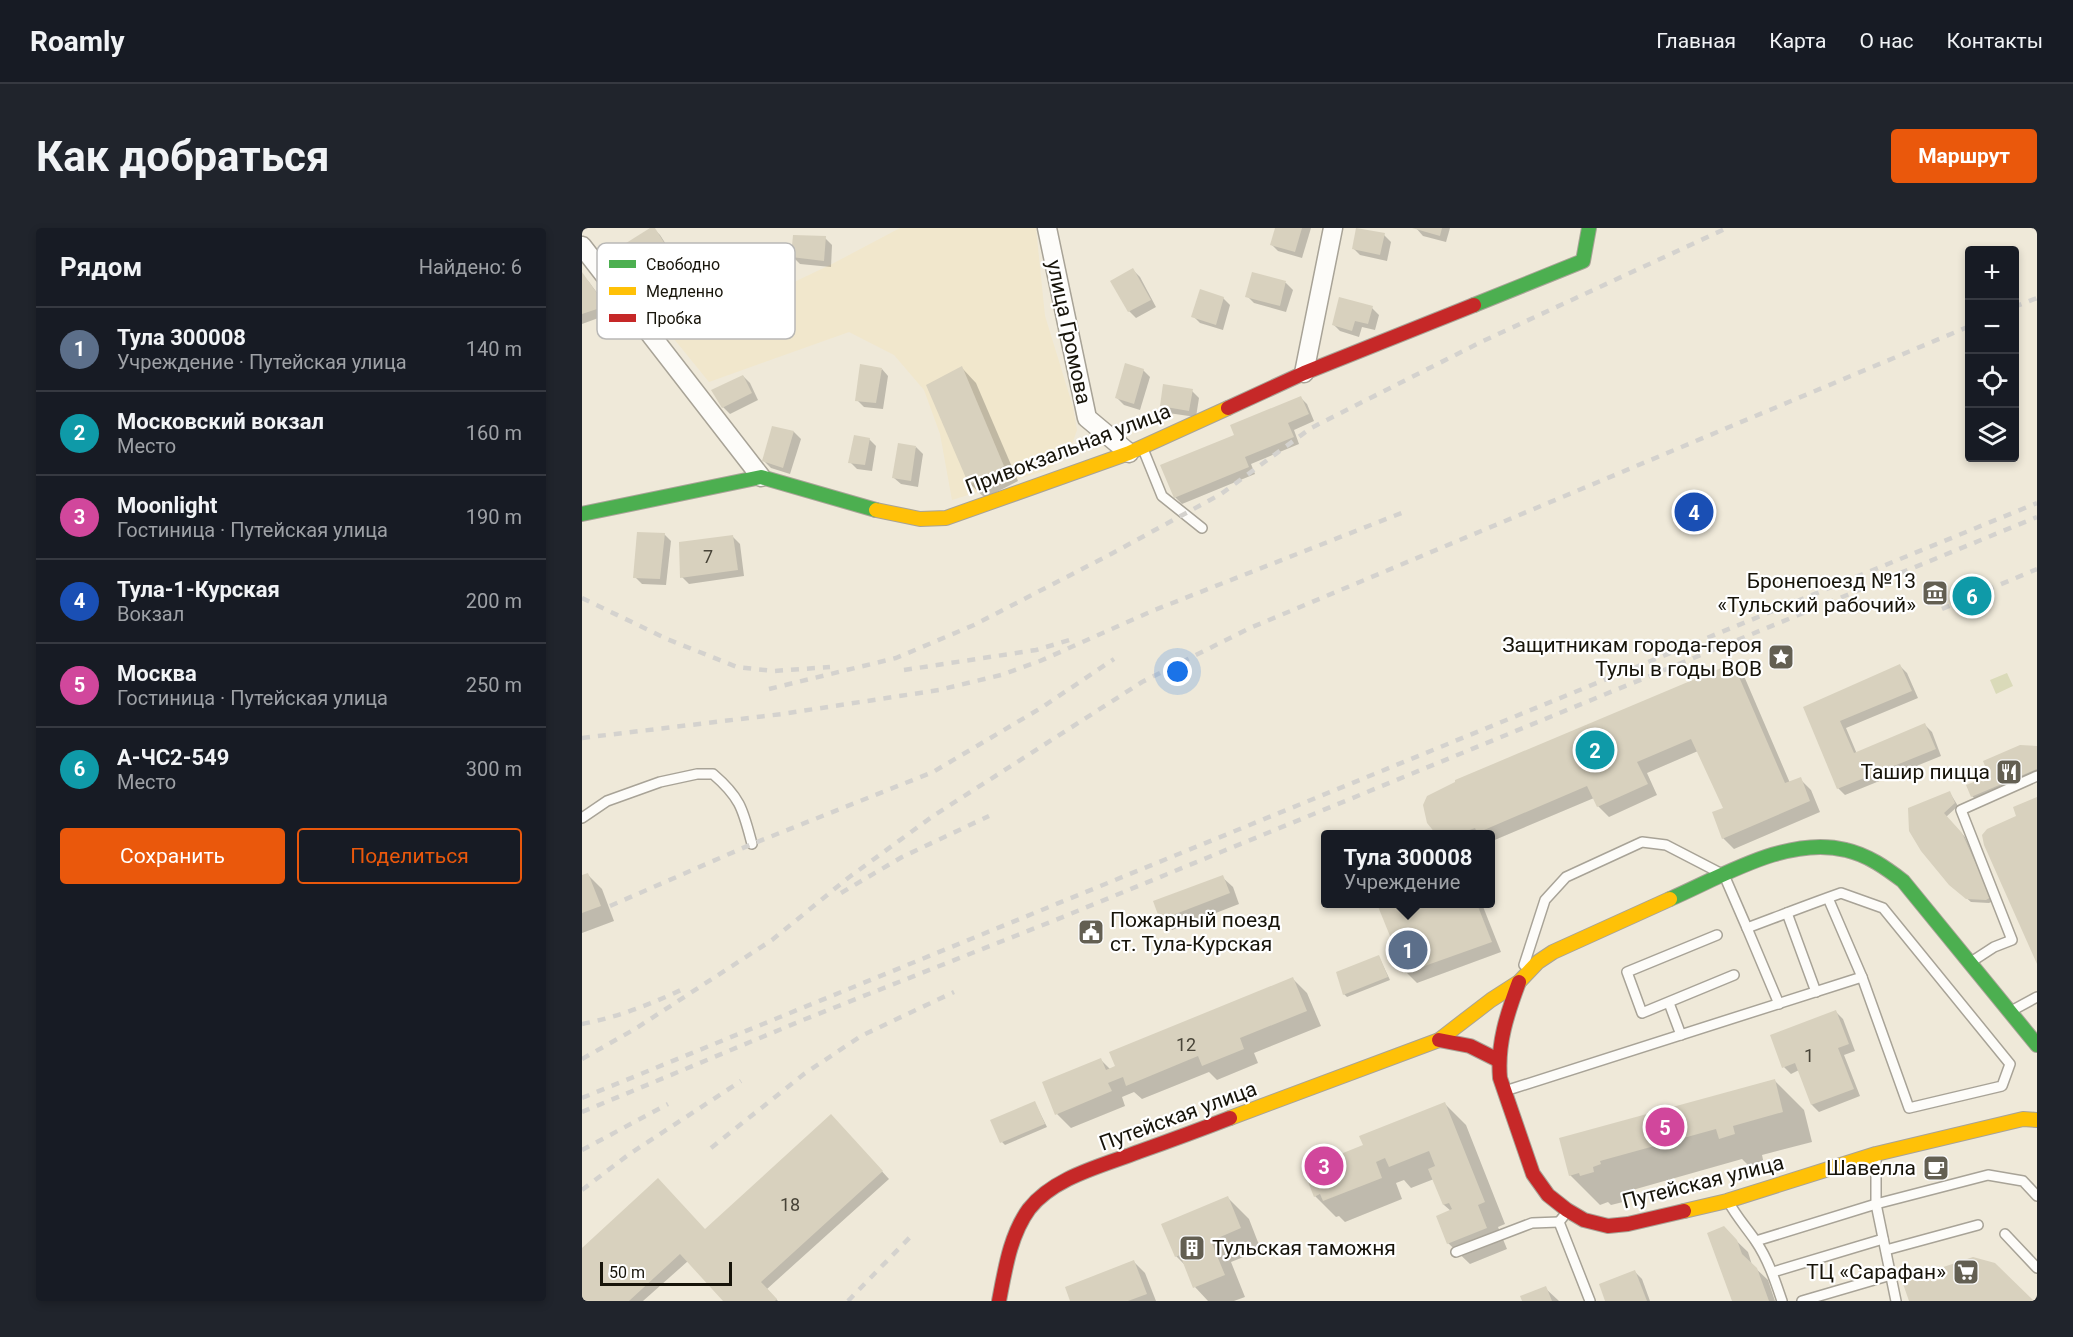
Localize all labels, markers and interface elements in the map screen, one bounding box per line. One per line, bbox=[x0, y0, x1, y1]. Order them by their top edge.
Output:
text: Roamly bbox=[30, 25, 125, 58]
text: Главная bbox=[1656, 29, 1736, 53]
text: Карта bbox=[1769, 29, 1826, 53]
text: О нас bbox=[1859, 29, 1914, 53]
text: Контакты bbox=[1947, 29, 2043, 53]
button: Маршрут bbox=[1891, 129, 2037, 183]
text: Как добраться bbox=[36, 132, 330, 181]
legend bbox=[597, 243, 795, 339]
map controls bbox=[1965, 246, 2019, 462]
button: + bbox=[1965, 246, 2019, 300]
text: Рядом bbox=[60, 252, 142, 282]
text: Найдено: 6 bbox=[419, 255, 522, 279]
text: Свободно bbox=[646, 255, 720, 274]
street label: улица Громова bbox=[1042, 258, 1096, 406]
text: Медленно bbox=[646, 282, 723, 301]
button: − bbox=[1965, 300, 2019, 354]
text: Пробка bbox=[646, 309, 702, 328]
text: Тула 300008 bbox=[117, 325, 246, 350]
text: 1 bbox=[74, 337, 85, 361]
text: 140 m bbox=[466, 337, 522, 361]
text: Учреждение · Путейская улица bbox=[117, 350, 407, 374]
button: locate bbox=[1965, 354, 2019, 408]
street label: Привокзальная улица bbox=[962, 399, 1174, 499]
button: layers bbox=[1965, 408, 2019, 462]
text: Московский вокзал bbox=[117, 409, 324, 434]
text: 2 bbox=[74, 421, 85, 445]
text: 160 m bbox=[466, 421, 522, 445]
text: Место bbox=[117, 434, 176, 458]
pin: 4 bbox=[1674, 490, 1714, 534]
text: Moonlight bbox=[117, 493, 217, 518]
text: 3 bbox=[74, 505, 85, 529]
text: 190 m bbox=[466, 505, 522, 529]
text: Гостиница · Путейская улица bbox=[117, 518, 388, 542]
house number: 7 bbox=[703, 546, 713, 567]
place label: Бронепоезд №13 «Тульский рабочий» bbox=[1717, 569, 1916, 617]
pin: 6 bbox=[1952, 574, 1992, 619]
text: Тула-1-Курская bbox=[117, 577, 280, 602]
museum icon: Бронепоезд №13 «Тульский рабочий» bbox=[1920, 578, 1950, 608]
text: 4 bbox=[74, 589, 85, 613]
text: 200 m bbox=[466, 589, 522, 613]
text: Вокзал bbox=[117, 602, 184, 626]
place label: Защитникам города-героя Тулы в годы ВОВ bbox=[1502, 633, 1762, 681]
place icon: Защитникам города-героя Тулы в годы ВОВ bbox=[1766, 642, 1796, 672]
your location bbox=[1163, 657, 1192, 686]
text: Москва bbox=[117, 661, 197, 686]
text: 5 bbox=[74, 673, 85, 697]
text: 250 m bbox=[466, 673, 522, 697]
text: Гостиница · Путейская улица bbox=[117, 686, 388, 710]
pin: 2 bbox=[1576, 728, 1614, 772]
text: А-ЧС2-549 bbox=[117, 745, 229, 770]
text: 6 bbox=[74, 757, 85, 781]
text: 300 m bbox=[466, 757, 522, 781]
restaurant icon: Ташир пицца bbox=[1994, 757, 2024, 787]
place label: Ташир пицца bbox=[1861, 760, 1990, 784]
text: Место bbox=[117, 770, 176, 794]
button: Сохранить bbox=[60, 828, 285, 884]
button: Поделиться bbox=[297, 828, 522, 884]
popup bbox=[1321, 830, 1495, 908]
text: Тула 300008 bbox=[1344, 845, 1472, 870]
text: Учреждение bbox=[1344, 870, 1460, 894]
place label: Пожарный поезд ст. Тула-Курская bbox=[1110, 908, 1281, 956]
public building icon: Пожарный поезд ст. Тула-Курская bbox=[1076, 917, 1106, 947]
pin: 1 bbox=[1388, 928, 1428, 972]
house number: 12 bbox=[1176, 1034, 1196, 1055]
house number: 1 bbox=[1804, 1045, 1814, 1066]
street label: Путейская улица bbox=[1096, 1076, 1260, 1156]
pin: 5 bbox=[1646, 1104, 1684, 1150]
pin: 3 bbox=[1304, 1144, 1344, 1188]
street label: Путейская улица bbox=[1620, 1150, 1786, 1214]
cafe icon: Шавелла bbox=[1921, 1153, 1951, 1183]
place label: Шавелла bbox=[1826, 1156, 1916, 1180]
house number: 18 bbox=[780, 1194, 800, 1215]
building icon: Тульская таможня bbox=[1177, 1233, 1207, 1263]
place label: Тульская таможня bbox=[1212, 1236, 1396, 1260]
supermarket icon: ТЦ «Сарафан» bbox=[1951, 1257, 1981, 1287]
scale bar bbox=[600, 1259, 732, 1286]
place label: ТЦ «Сарафан» bbox=[1806, 1260, 1946, 1284]
text: 50 m bbox=[609, 1263, 645, 1282]

